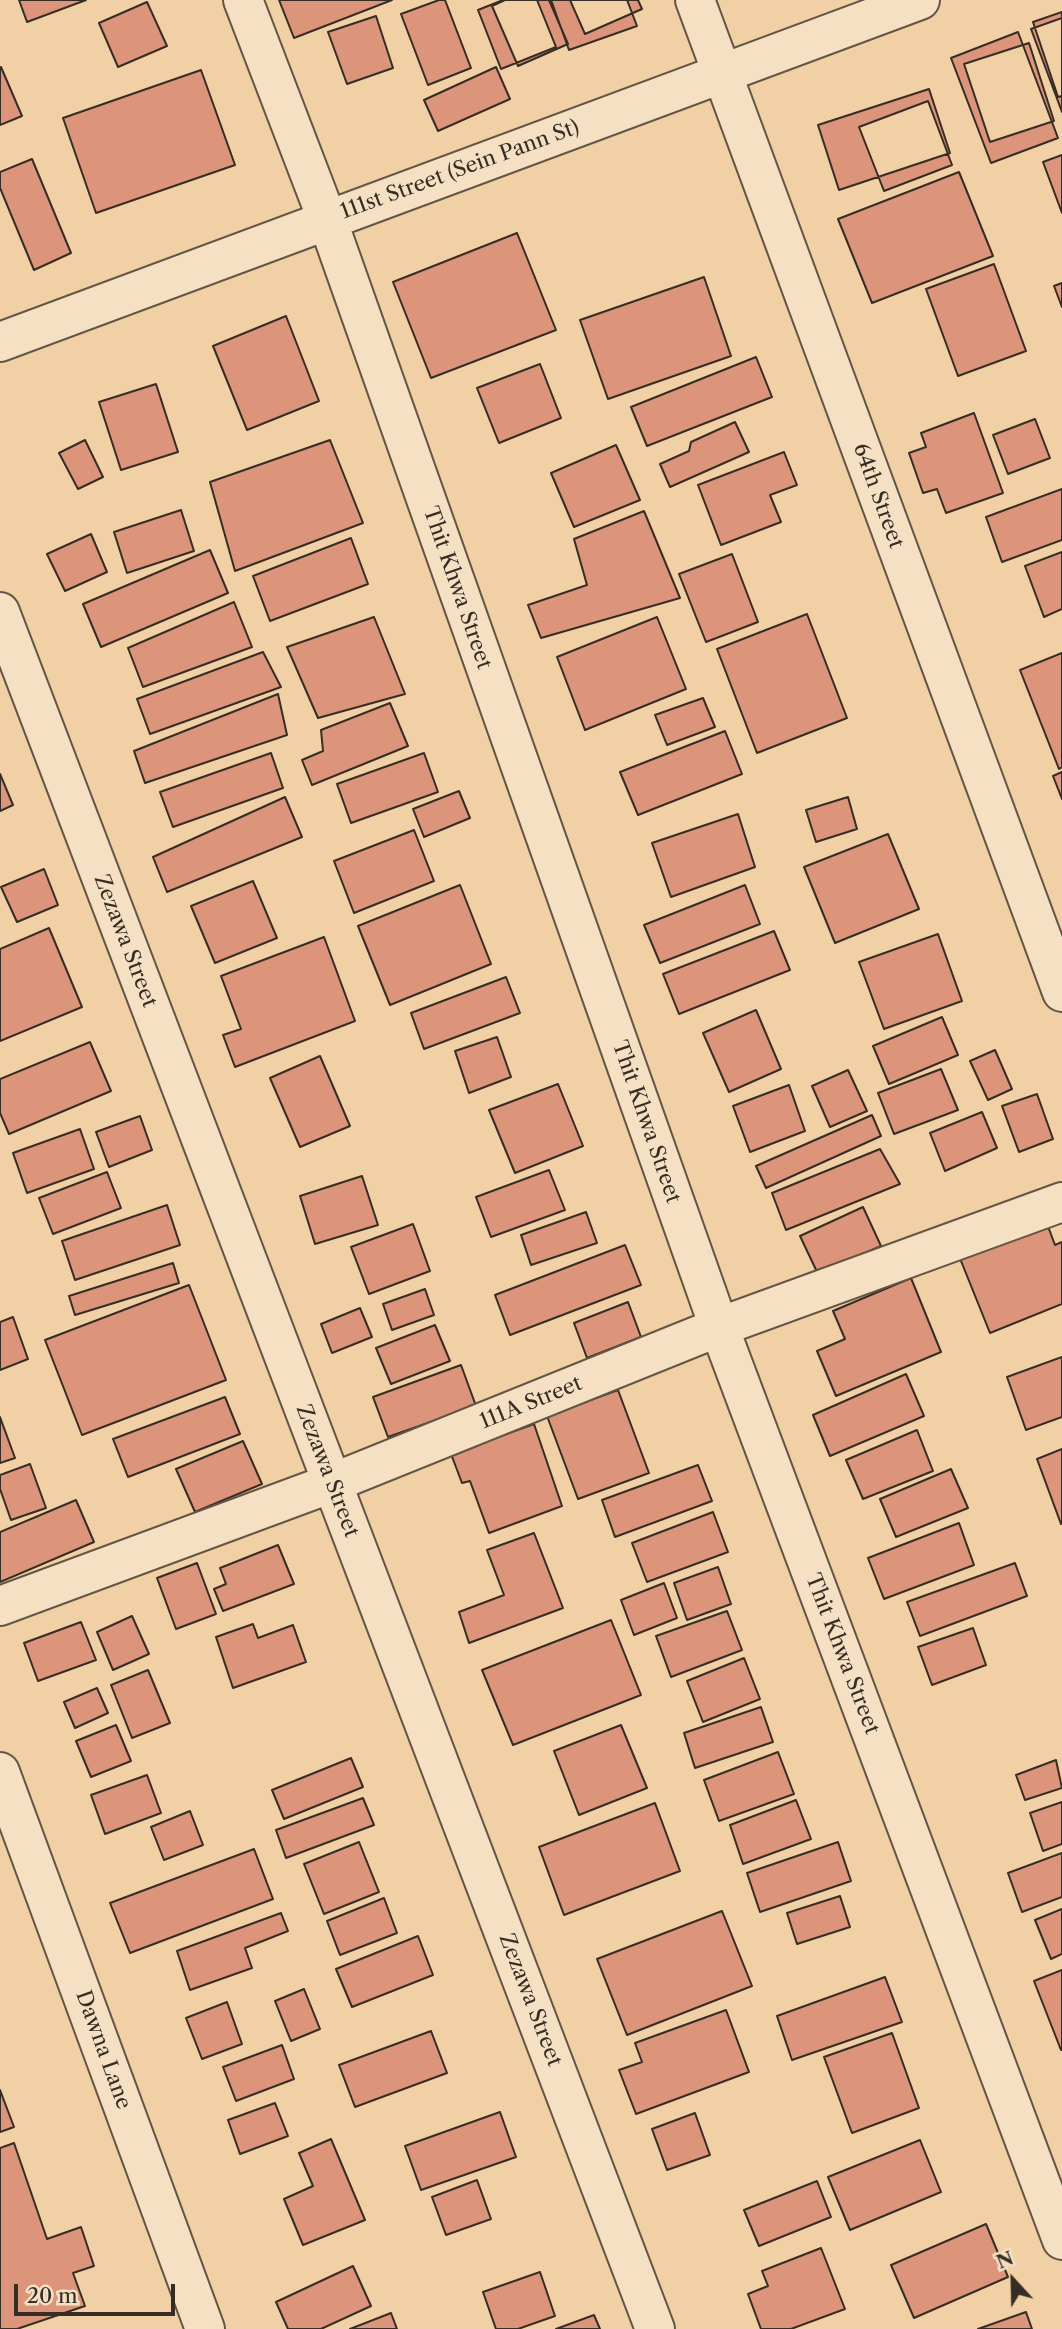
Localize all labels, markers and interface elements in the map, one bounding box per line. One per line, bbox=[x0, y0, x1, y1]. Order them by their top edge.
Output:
street label: 111st Street (Sein Pann St) bbox=[337, 115, 583, 225]
street label: 64th Street bbox=[847, 440, 909, 552]
street label: Thit Khwa Street bbox=[417, 503, 497, 673]
street label: Zezawa Street bbox=[88, 871, 162, 1011]
street label: Thit Khwa Street bbox=[606, 1037, 686, 1207]
street label: 111A Street bbox=[476, 1371, 586, 1435]
street label: Zezawa Street bbox=[290, 1401, 364, 1541]
street label: Thit Khwa Street bbox=[800, 1570, 884, 1738]
street label: Zezawa Street bbox=[493, 1930, 567, 2070]
street label: Dawna Lane bbox=[70, 1987, 136, 2113]
north arrow bbox=[978, 2245, 1048, 2315]
text: N bbox=[993, 2246, 1017, 2274]
scale bar bbox=[18, 2270, 178, 2314]
text: 20 m bbox=[27, 2283, 78, 2308]

